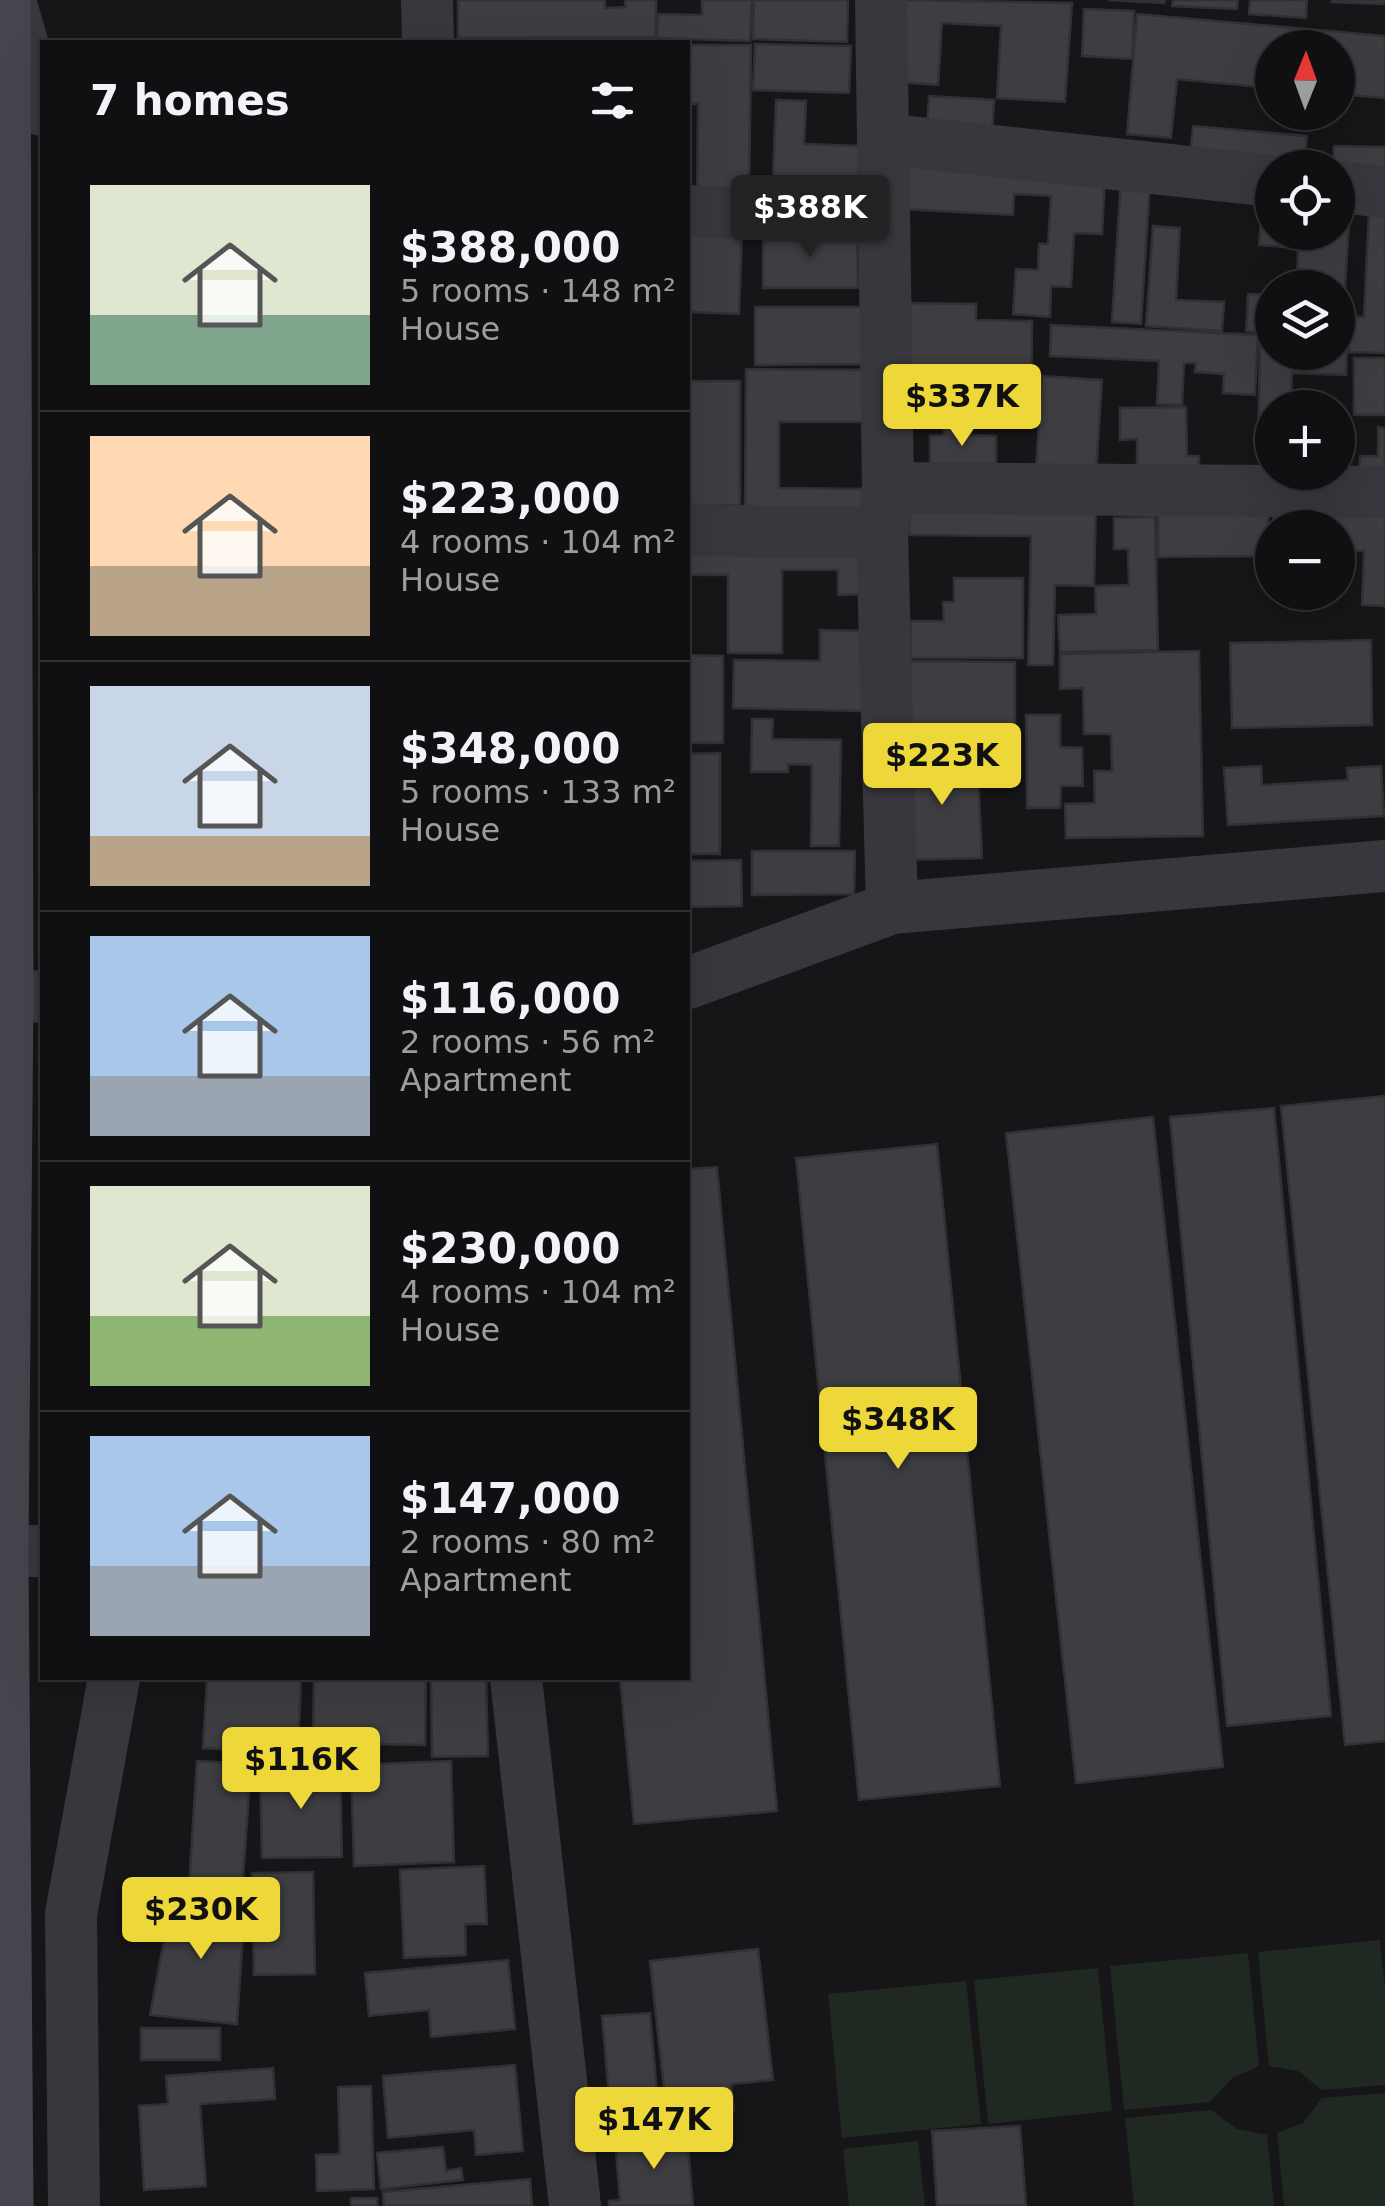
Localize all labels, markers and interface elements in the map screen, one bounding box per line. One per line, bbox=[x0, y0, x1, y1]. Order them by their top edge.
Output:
north arrow bbox=[1255, 30, 1355, 130]
map controls bbox=[1255, 30, 1355, 610]
icon: filters bbox=[585, 73, 640, 128]
text: 7 homes bbox=[90, 76, 290, 125]
button: locate bbox=[1255, 150, 1355, 250]
pin: $388K bbox=[740, 175, 880, 260]
text: $388K bbox=[753, 188, 867, 226]
text: $388,000 bbox=[400, 223, 621, 272]
icon: home bbox=[170, 225, 290, 345]
button: layers bbox=[1255, 270, 1355, 370]
text: 5 rooms · 148 m² bbox=[400, 272, 676, 310]
text: House bbox=[400, 310, 500, 348]
pin: $337K bbox=[892, 364, 1032, 449]
text: $337K bbox=[905, 377, 1019, 415]
button: + bbox=[1255, 390, 1355, 490]
text: $223,000 bbox=[400, 474, 621, 523]
icon: home bbox=[170, 476, 290, 596]
button: − bbox=[1255, 510, 1355, 610]
text: 4 rooms · 104 m² bbox=[400, 523, 676, 561]
text: House bbox=[400, 561, 500, 599]
pin: $223K bbox=[872, 723, 1012, 808]
text: $348,000 bbox=[400, 724, 621, 773]
icon: home bbox=[170, 726, 290, 846]
text: $223K bbox=[885, 736, 999, 774]
text: 5 rooms · 133 m² bbox=[400, 773, 676, 811]
text: House bbox=[400, 811, 500, 849]
text: $116,000 bbox=[400, 974, 621, 1023]
icon: home bbox=[170, 976, 290, 1096]
text: 2 rooms · 56 m² bbox=[400, 1023, 655, 1061]
text: Apartment bbox=[400, 1061, 571, 1099]
text: $230,000 bbox=[400, 1224, 621, 1273]
icon: home bbox=[170, 1226, 290, 1346]
text: 4 rooms · 104 m² bbox=[400, 1273, 676, 1311]
text: House bbox=[400, 1311, 500, 1349]
pin: $348K bbox=[828, 1387, 968, 1472]
text: $348K bbox=[841, 1400, 955, 1438]
text: $147,000 bbox=[400, 1474, 621, 1523]
icon: home bbox=[170, 1476, 290, 1596]
text: 2 rooms · 80 m² bbox=[400, 1523, 655, 1561]
text: Apartment bbox=[400, 1561, 571, 1599]
pin: $116K bbox=[231, 1727, 371, 1812]
text: $116K bbox=[244, 1740, 358, 1778]
pin: $230K bbox=[131, 1877, 271, 1962]
text: $230K bbox=[144, 1890, 258, 1928]
pin: $147K bbox=[584, 2087, 724, 2172]
text: $147K bbox=[597, 2100, 711, 2138]

